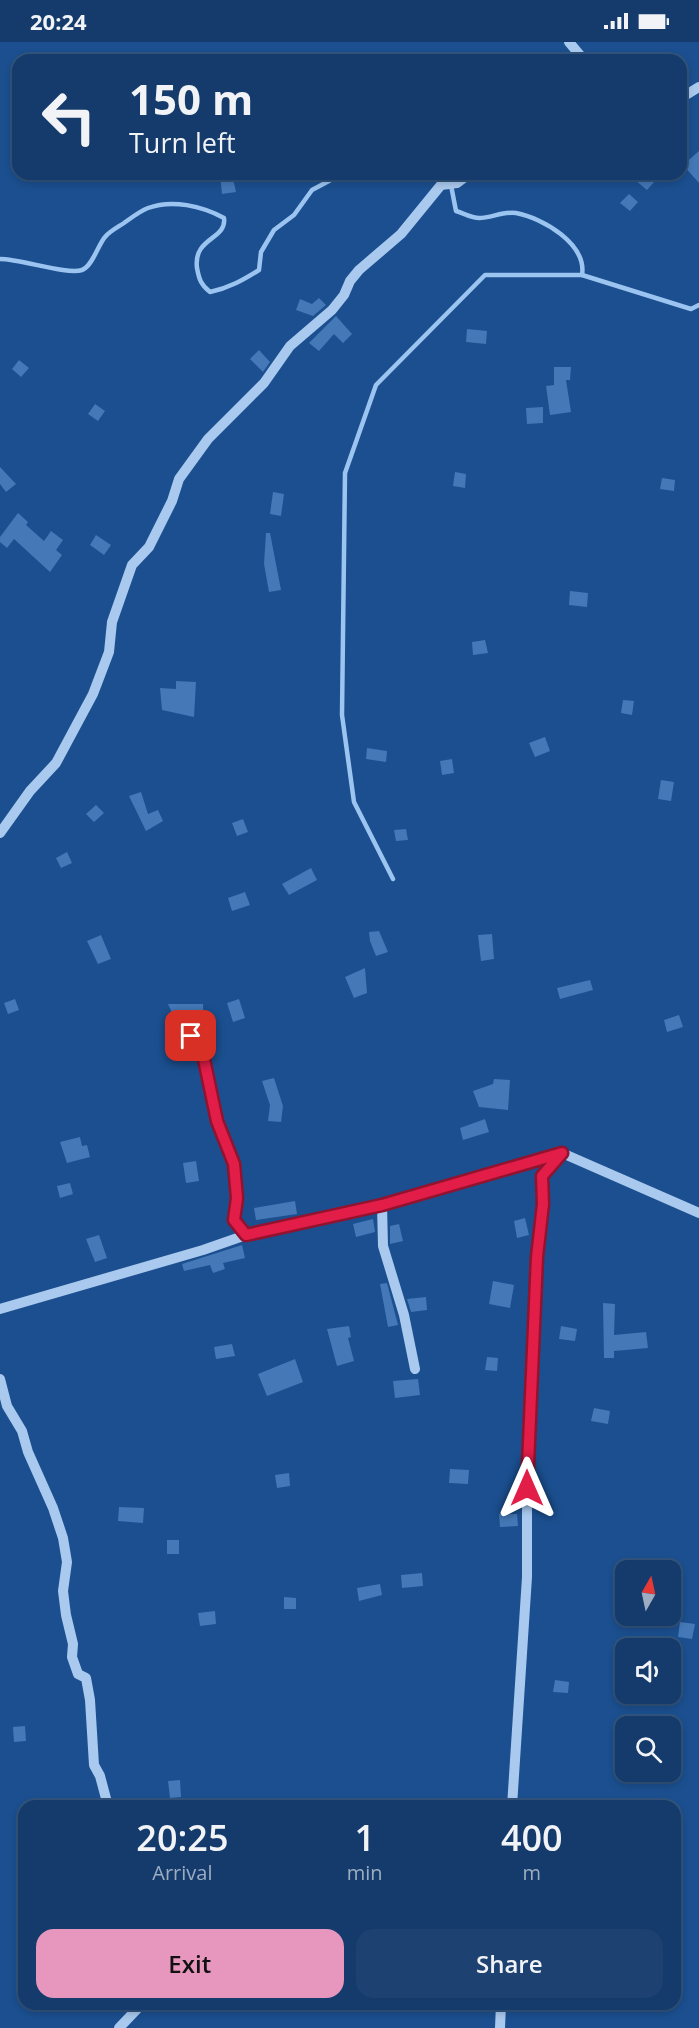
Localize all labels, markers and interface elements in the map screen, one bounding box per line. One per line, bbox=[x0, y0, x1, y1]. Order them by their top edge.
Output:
text: 20:24 bbox=[30, 6, 87, 36]
text: 150 m bbox=[129, 70, 253, 127]
icon: left bbox=[30, 78, 108, 156]
text: Turn left bbox=[129, 124, 236, 161]
pin bbox=[165, 1010, 216, 1061]
icon: arrive bbox=[174, 1019, 207, 1052]
position arrow bbox=[495, 1456, 559, 1520]
north arrow bbox=[615, 1560, 681, 1626]
map controls bbox=[615, 1560, 681, 1782]
button: sound bbox=[615, 1638, 681, 1704]
button: search bbox=[615, 1716, 681, 1782]
text: 20:25 bbox=[136, 1813, 229, 1862]
text: 1 bbox=[354, 1813, 375, 1862]
text: 400 bbox=[501, 1813, 563, 1862]
text: Arrival bbox=[152, 1859, 213, 1886]
text: min bbox=[347, 1859, 383, 1886]
text: m bbox=[523, 1859, 541, 1886]
button: Exit bbox=[36, 1929, 344, 1998]
button: Share bbox=[356, 1929, 663, 1998]

